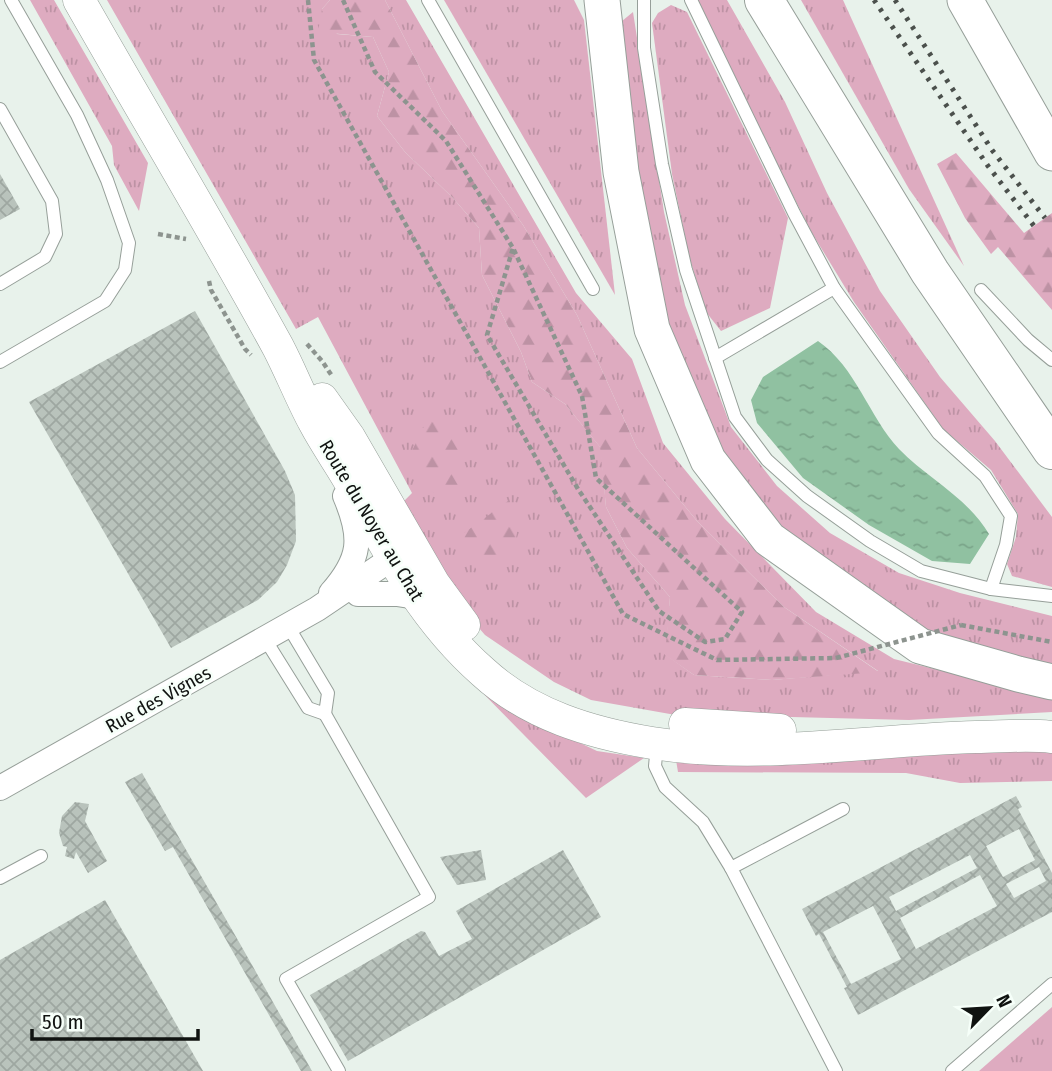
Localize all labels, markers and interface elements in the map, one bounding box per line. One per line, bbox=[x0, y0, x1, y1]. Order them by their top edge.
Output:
street label: Route du Noyer au Chat bbox=[314, 436, 429, 605]
street label: Rue des Vignes bbox=[101, 661, 215, 738]
north arrow bbox=[954, 973, 1024, 1043]
text: N bbox=[991, 991, 1017, 1011]
scale bar bbox=[32, 998, 198, 1042]
text: 50 m bbox=[42, 1009, 84, 1035]

